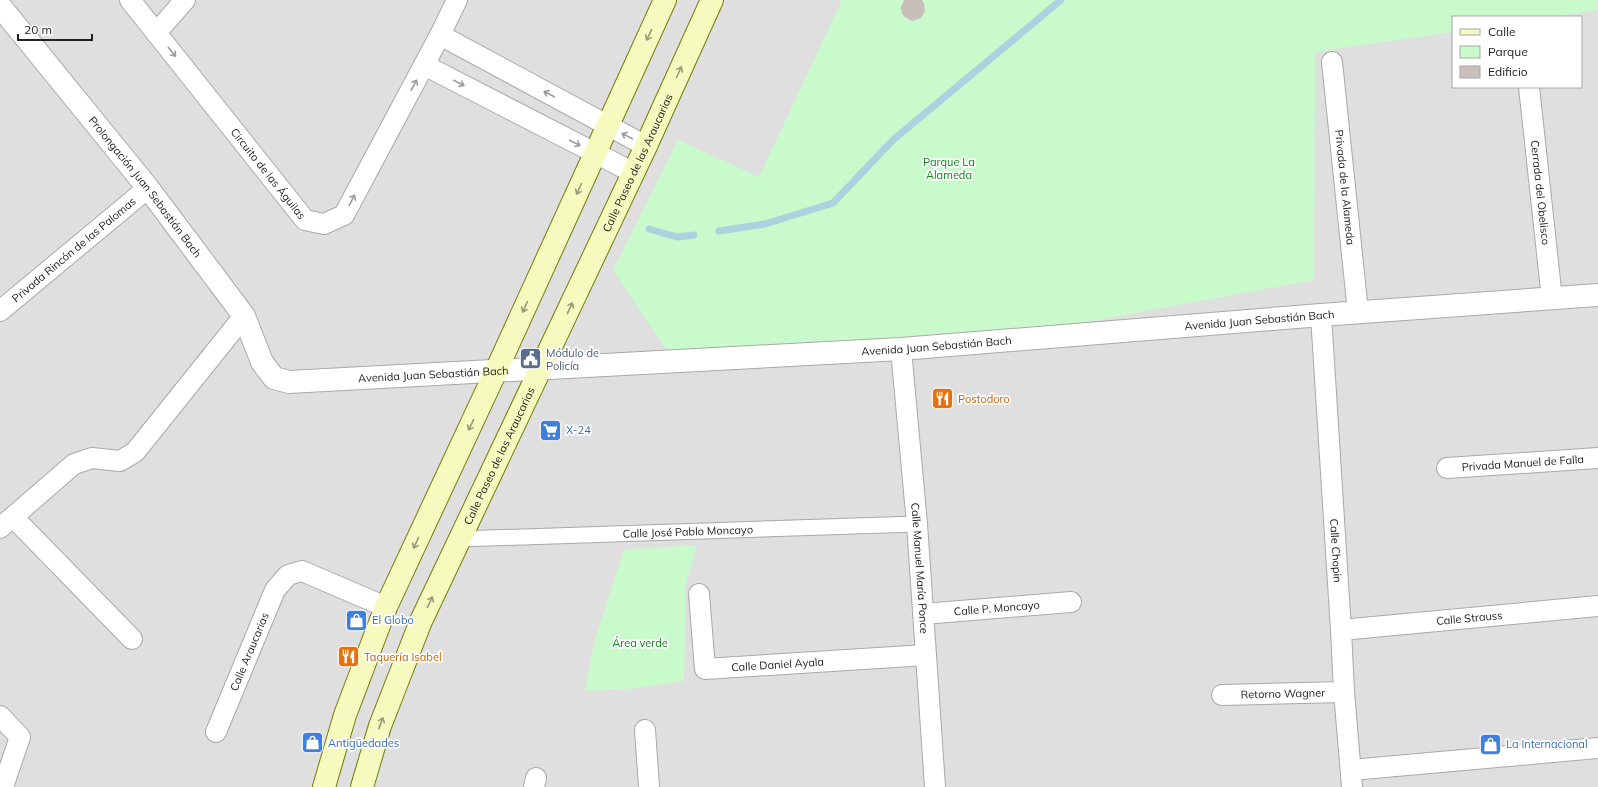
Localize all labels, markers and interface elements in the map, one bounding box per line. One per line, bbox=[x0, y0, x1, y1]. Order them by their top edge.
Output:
scale bar bbox=[18, 16, 92, 42]
legend bbox=[1452, 16, 1582, 88]
text: 20 m bbox=[24, 22, 52, 37]
text: Calle bbox=[1488, 24, 1515, 39]
one-way arrow bbox=[645, 29, 652, 41]
text: Parque bbox=[1488, 44, 1528, 59]
one-way arrow bbox=[167, 47, 176, 58]
text: Edificio bbox=[1488, 64, 1528, 79]
one-way arrow bbox=[676, 67, 684, 79]
one-way arrow bbox=[410, 79, 418, 91]
one-way arrow bbox=[453, 80, 465, 87]
one-way arrow bbox=[543, 90, 555, 97]
street label: Calle Paseo de las Araucarias bbox=[599, 92, 676, 234]
street label: Prolongación Juan Sebastián Bach bbox=[86, 114, 205, 260]
street label: Circuito de las Águilas bbox=[228, 125, 309, 222]
street label: Privada de la Alameda bbox=[1332, 129, 1358, 246]
one-way arrow bbox=[621, 132, 633, 139]
one-way arrow bbox=[568, 139, 580, 147]
street label: Cerrada del Obelisco bbox=[1528, 139, 1553, 245]
park label: Parque La Alameda bbox=[923, 155, 975, 182]
one-way arrow bbox=[575, 182, 582, 194]
street label: Privada Rincón de las Palomas bbox=[9, 194, 139, 305]
one-way arrow bbox=[349, 194, 356, 206]
one-way arrow bbox=[521, 301, 528, 313]
one-way arrow bbox=[567, 303, 574, 315]
street label: Avenida Juan Sebastián Bach bbox=[1184, 307, 1335, 333]
street label: Avenida Juan Sebastián Bach bbox=[861, 333, 1012, 358]
public building icon: Módulo de Policía bbox=[518, 346, 544, 372]
place label: Módulo de Policía bbox=[546, 346, 599, 373]
street label: Avenida Juan Sebastián Bach bbox=[358, 363, 509, 385]
street label: Calle Paseo de las Araucarias bbox=[461, 385, 538, 527]
restaurant icon: Postodoro bbox=[929, 386, 955, 412]
place label: Postodoro bbox=[958, 392, 1010, 406]
supermarket icon: X-24 bbox=[538, 417, 564, 443]
one-way arrow bbox=[467, 419, 474, 431]
place label: X-24 bbox=[566, 423, 591, 437]
street label: Privada Manuel de Falla bbox=[1461, 452, 1584, 474]
street label: Calle Manuel María Ponce bbox=[908, 502, 931, 634]
street label: Calle Chopin bbox=[1327, 518, 1345, 583]
street label: Calle José Pablo Moncayo bbox=[622, 522, 753, 541]
one-way arrow bbox=[412, 537, 419, 549]
one-way arrow bbox=[427, 597, 434, 609]
street label: Calle P. Moncayo bbox=[953, 598, 1040, 618]
shop icon: El Globo bbox=[344, 607, 370, 633]
street label: Calle Strauss bbox=[1436, 608, 1503, 628]
street label: Calle Araucarias bbox=[227, 610, 272, 693]
place label: El Globo bbox=[372, 613, 414, 627]
park label: Área verde bbox=[612, 636, 668, 650]
restaurant icon: Taquería Isabel bbox=[336, 644, 362, 670]
place label: Taquería Isabel bbox=[364, 650, 442, 664]
street label: Calle Daniel Ayala bbox=[731, 654, 824, 674]
street label: Retorno Wagner bbox=[1241, 685, 1325, 702]
one-way arrow bbox=[377, 717, 385, 729]
shop icon: Antigüedades bbox=[300, 730, 326, 756]
shop icon: La Internacional bbox=[1478, 731, 1504, 757]
place label: Antigüedades bbox=[328, 736, 399, 750]
place label: La Internacional bbox=[1506, 737, 1588, 751]

